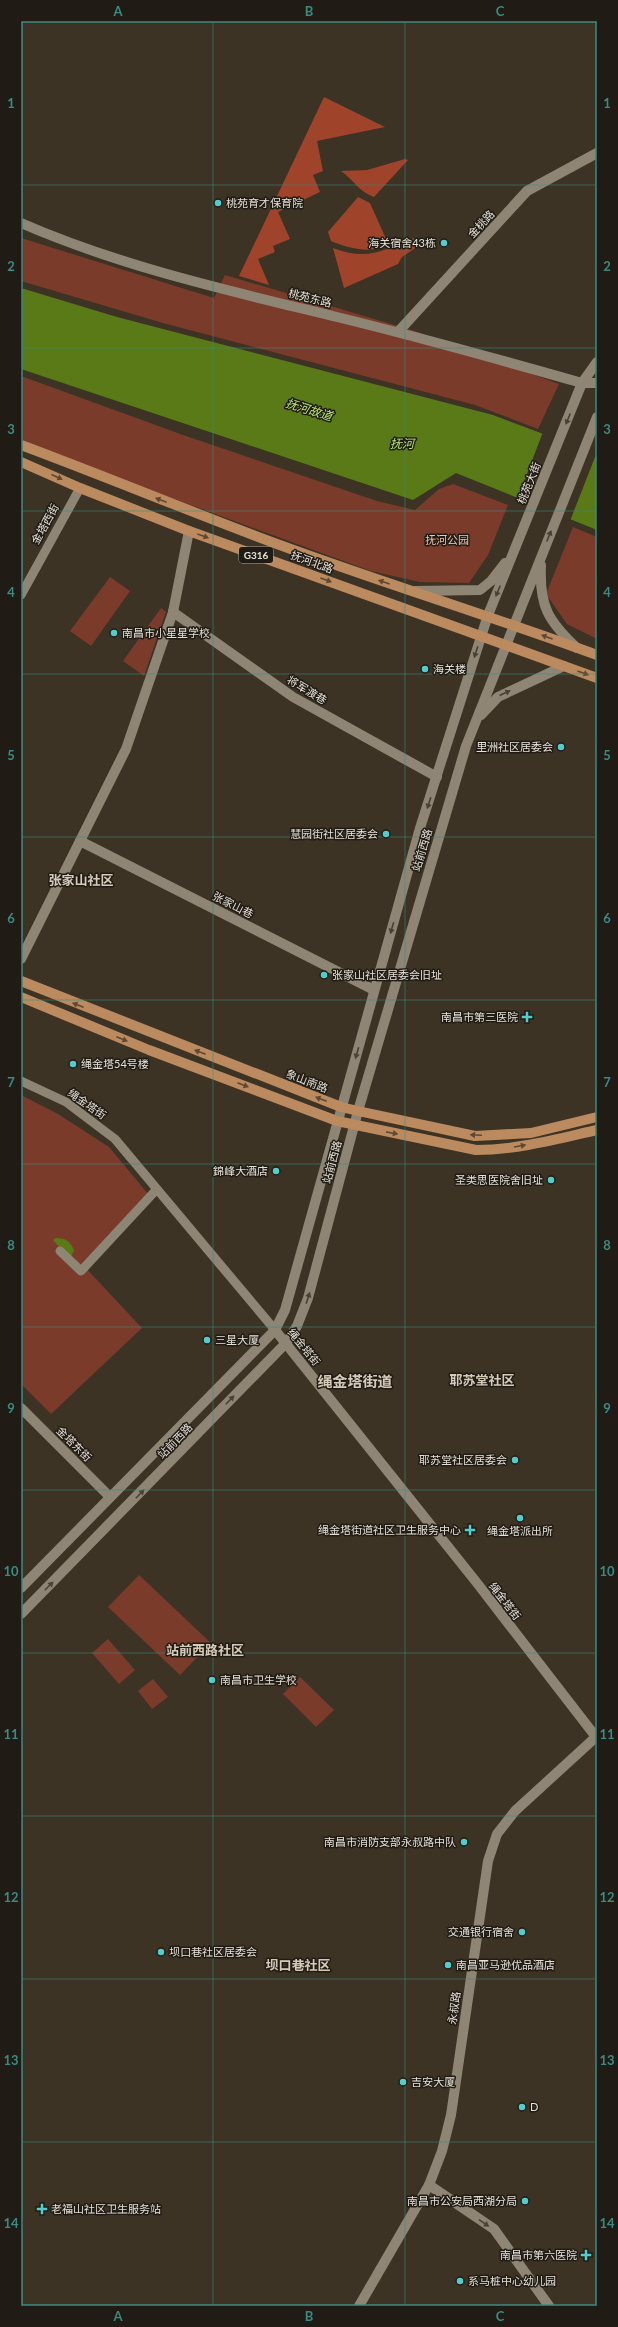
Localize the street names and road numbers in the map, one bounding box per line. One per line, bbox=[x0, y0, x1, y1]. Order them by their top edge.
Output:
street label: 金桃路 bbox=[465, 207, 497, 240]
street label: 桃苑东路 bbox=[287, 286, 333, 309]
street label: 桃苑大街 bbox=[514, 460, 543, 506]
street label: 金塔西街 bbox=[28, 501, 61, 546]
road number: G316 bbox=[239, 547, 273, 563]
street label: 抚河北路 bbox=[289, 548, 335, 575]
street label: 将军渡巷 bbox=[285, 673, 329, 706]
street label: 站前西路 bbox=[409, 827, 434, 873]
street label: 张家山巷 bbox=[211, 889, 256, 920]
street label: 象山南路 bbox=[284, 1067, 330, 1094]
street label: 绳金塔街 bbox=[66, 1086, 109, 1122]
street label: 站前西路 bbox=[320, 1139, 343, 1185]
street label: 绳金塔街 bbox=[285, 1325, 323, 1368]
street label: 站前西路 bbox=[155, 1420, 195, 1461]
street label: 金塔东街 bbox=[54, 1423, 95, 1464]
street label: 绳金塔街 bbox=[487, 1579, 524, 1622]
street label: 永叔路 bbox=[445, 1991, 462, 2025]

